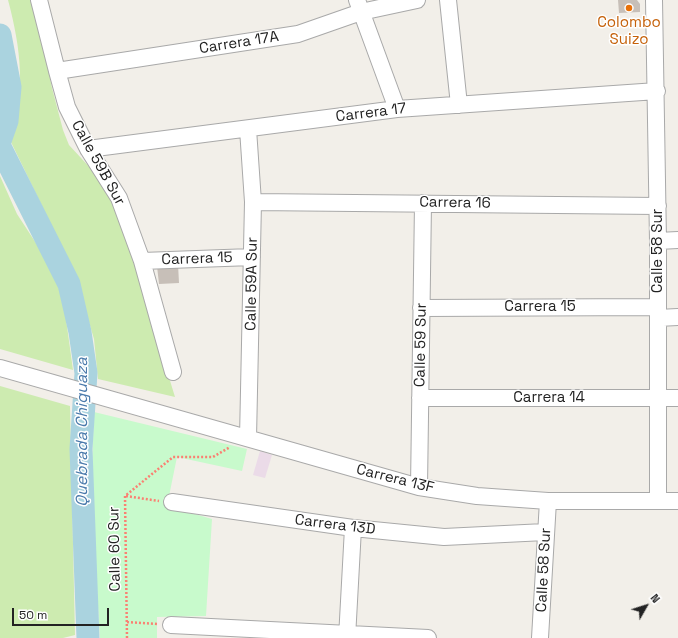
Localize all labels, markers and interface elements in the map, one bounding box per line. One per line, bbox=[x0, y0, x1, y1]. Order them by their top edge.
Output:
marker: Colombo Suizo bbox=[624, 3, 634, 13]
place label: Colombo Suizo bbox=[597, 14, 661, 49]
street label: Carrera 17A bbox=[198, 28, 280, 58]
street label: Carrera 17 bbox=[335, 100, 407, 126]
street label: Calle 59B Sur bbox=[67, 117, 129, 209]
street label: Carrera 16 bbox=[419, 193, 491, 213]
street label: Calle 58 Sur bbox=[649, 209, 667, 293]
street label: Calle 59A Sur bbox=[242, 237, 262, 331]
street label: Carrera 15 bbox=[161, 249, 233, 269]
street label: Carrera 15 bbox=[504, 298, 576, 316]
street label: Calle 59 Sur bbox=[411, 303, 431, 387]
water label: Quebrada Chiguaza bbox=[73, 357, 93, 507]
street label: Carrera 14 bbox=[513, 389, 585, 407]
street label: Carrera 13F bbox=[354, 461, 436, 497]
street label: Calle 60 Sur bbox=[105, 506, 125, 592]
street label: Carrera 13D bbox=[294, 511, 376, 539]
street label: Calle 58 Sur bbox=[533, 527, 555, 613]
north arrow bbox=[626, 586, 666, 626]
text: N bbox=[648, 591, 663, 606]
scale bar bbox=[14, 600, 111, 626]
text: 50 m bbox=[19, 607, 47, 623]

